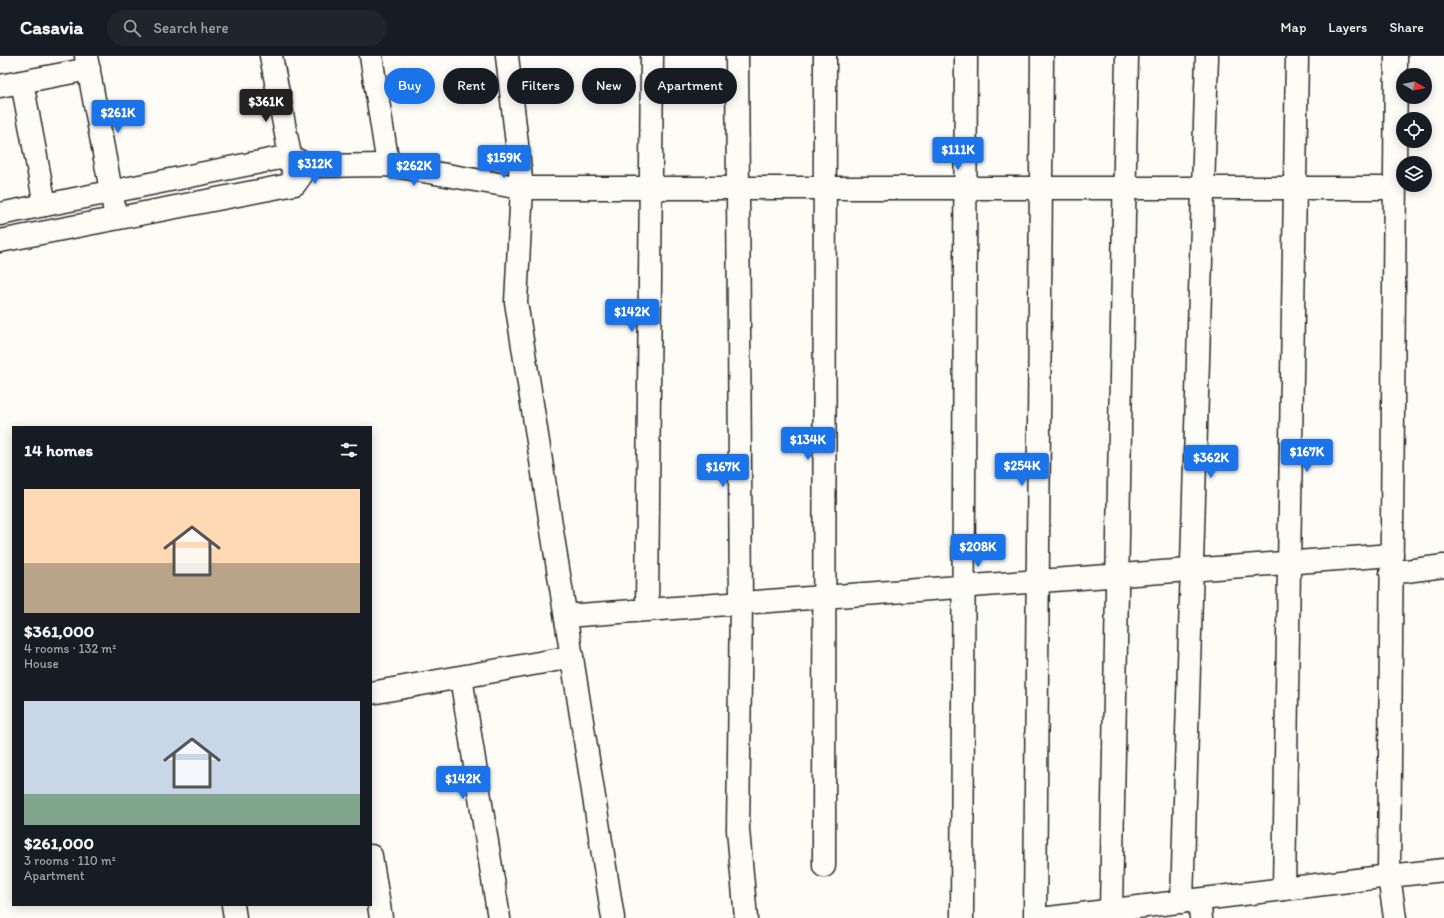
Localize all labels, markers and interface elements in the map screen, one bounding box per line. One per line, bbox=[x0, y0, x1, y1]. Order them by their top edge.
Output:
search box bbox=[107, 10, 387, 46]
text: Casavia bbox=[20, 16, 83, 39]
icon: search bbox=[121, 17, 143, 39]
text: Search here bbox=[153, 19, 229, 37]
text: Map bbox=[1281, 19, 1306, 36]
text: Layers bbox=[1328, 19, 1367, 36]
text: Share bbox=[1389, 19, 1424, 36]
chip: Buy bbox=[384, 68, 435, 104]
chip: Rent bbox=[443, 68, 499, 104]
chip: Filters bbox=[507, 68, 574, 104]
chip: New bbox=[582, 68, 636, 104]
chip: Apartment bbox=[644, 68, 737, 104]
north arrow bbox=[1396, 68, 1432, 104]
map controls bbox=[1396, 68, 1432, 192]
pin: $361K bbox=[238, 89, 294, 123]
text: $361K bbox=[249, 94, 283, 109]
pin: $261K bbox=[90, 100, 146, 134]
text: $261K bbox=[101, 105, 135, 120]
button: locate bbox=[1396, 112, 1432, 148]
pin: $111K bbox=[930, 137, 986, 171]
text: $111K bbox=[942, 142, 975, 157]
pin: $159K bbox=[476, 145, 532, 179]
text: $159K bbox=[487, 150, 521, 165]
pin: $312K bbox=[287, 151, 343, 185]
pin: $262K bbox=[386, 153, 442, 187]
text: $312K bbox=[298, 156, 332, 171]
button: layers bbox=[1396, 156, 1432, 192]
text: $262K bbox=[396, 158, 432, 173]
pin: $142K bbox=[604, 299, 660, 333]
text: $142K bbox=[614, 304, 650, 319]
pin: $134K bbox=[780, 427, 836, 461]
text: $134K bbox=[790, 432, 826, 447]
icon: filters bbox=[338, 439, 360, 461]
pin: $167K bbox=[1279, 439, 1335, 473]
text: 14 homes bbox=[24, 440, 93, 460]
text: $167K bbox=[1290, 444, 1324, 459]
pin: $362K bbox=[1183, 445, 1239, 479]
text: $362K bbox=[1193, 450, 1229, 465]
pin: $254K bbox=[994, 453, 1050, 487]
pin: $167K bbox=[695, 454, 751, 488]
text: $254K bbox=[1004, 458, 1040, 473]
text: $167K bbox=[706, 459, 740, 474]
icon: home bbox=[156, 515, 228, 587]
pin: $208K bbox=[950, 534, 1006, 568]
text: $208K bbox=[960, 539, 996, 554]
text: $361,000 bbox=[24, 621, 94, 641]
text: 4 rooms · 132 m² bbox=[24, 641, 116, 656]
text: House bbox=[24, 656, 59, 671]
icon: home bbox=[156, 727, 228, 799]
pin: $142K bbox=[435, 766, 491, 800]
text: $142K bbox=[445, 771, 481, 786]
text: $261,000 bbox=[24, 833, 94, 853]
text: 3 rooms · 110 m² bbox=[24, 853, 116, 868]
text: Apartment bbox=[24, 868, 85, 883]

